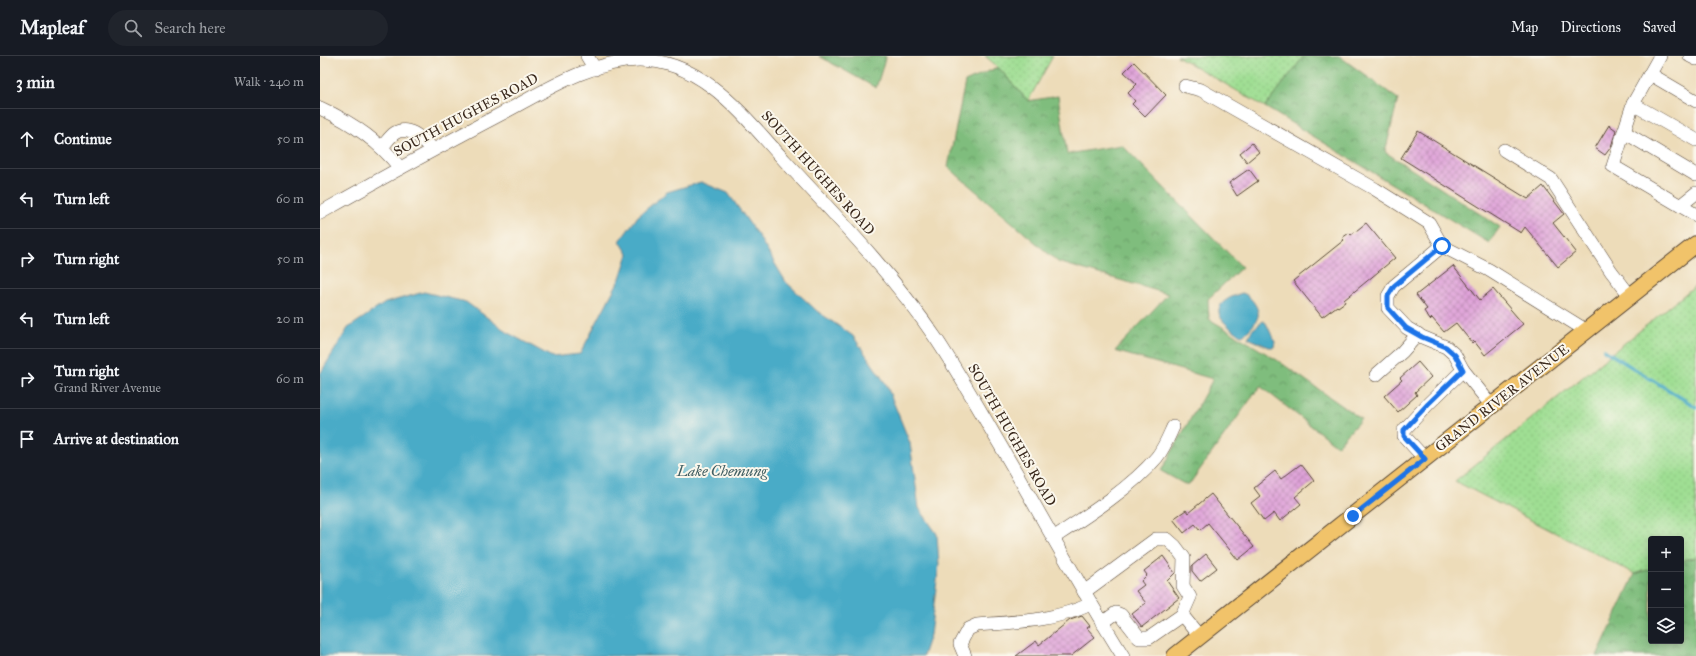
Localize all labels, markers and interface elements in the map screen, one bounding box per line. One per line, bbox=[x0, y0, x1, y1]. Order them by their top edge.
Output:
search box bbox=[108, 10, 388, 46]
text: Mapleaf bbox=[20, 16, 84, 39]
icon: search bbox=[122, 17, 144, 39]
text: Search here bbox=[154, 19, 225, 37]
text: Map bbox=[1511, 19, 1538, 36]
text: Directions bbox=[1560, 19, 1621, 36]
text: Saved bbox=[1643, 19, 1676, 36]
street label: SOUTH HUGHES ROAD bbox=[391, 70, 541, 160]
text: 3 min bbox=[16, 72, 55, 93]
text: Walk · 240 m bbox=[234, 74, 304, 90]
street label: SOUTH HUGHES ROAD bbox=[758, 107, 878, 239]
icon: ahead bbox=[16, 128, 38, 150]
text: Continue bbox=[54, 130, 112, 148]
text: 50 m bbox=[277, 131, 304, 147]
icon: left bbox=[16, 188, 38, 210]
text: Turn left bbox=[54, 190, 110, 208]
text: 60 m bbox=[276, 191, 304, 207]
route start bbox=[1433, 237, 1451, 255]
icon: right bbox=[16, 248, 38, 270]
text: Turn right bbox=[54, 250, 119, 268]
text: 50 m bbox=[277, 251, 304, 267]
icon: left bbox=[16, 308, 38, 330]
text: Turn left bbox=[54, 310, 110, 328]
text: 20 m bbox=[276, 311, 304, 327]
street label: GRAND RIVER AVENUE bbox=[1432, 341, 1572, 455]
street label: SOUTH HUGHES ROAD bbox=[964, 361, 1060, 509]
text: Turn right bbox=[54, 362, 119, 380]
icon: right bbox=[16, 368, 38, 390]
text: 60 m bbox=[276, 371, 304, 387]
text: Grand River Avenue bbox=[54, 380, 161, 396]
icon: arrive bbox=[16, 428, 38, 450]
text: Arrive at destination bbox=[54, 430, 179, 448]
water label: Lake Chemung bbox=[676, 462, 768, 480]
route end bbox=[1344, 507, 1362, 525]
map controls bbox=[1648, 536, 1684, 644]
button: + bbox=[1648, 536, 1684, 572]
button: − bbox=[1648, 572, 1684, 608]
button: layers bbox=[1648, 608, 1684, 644]

